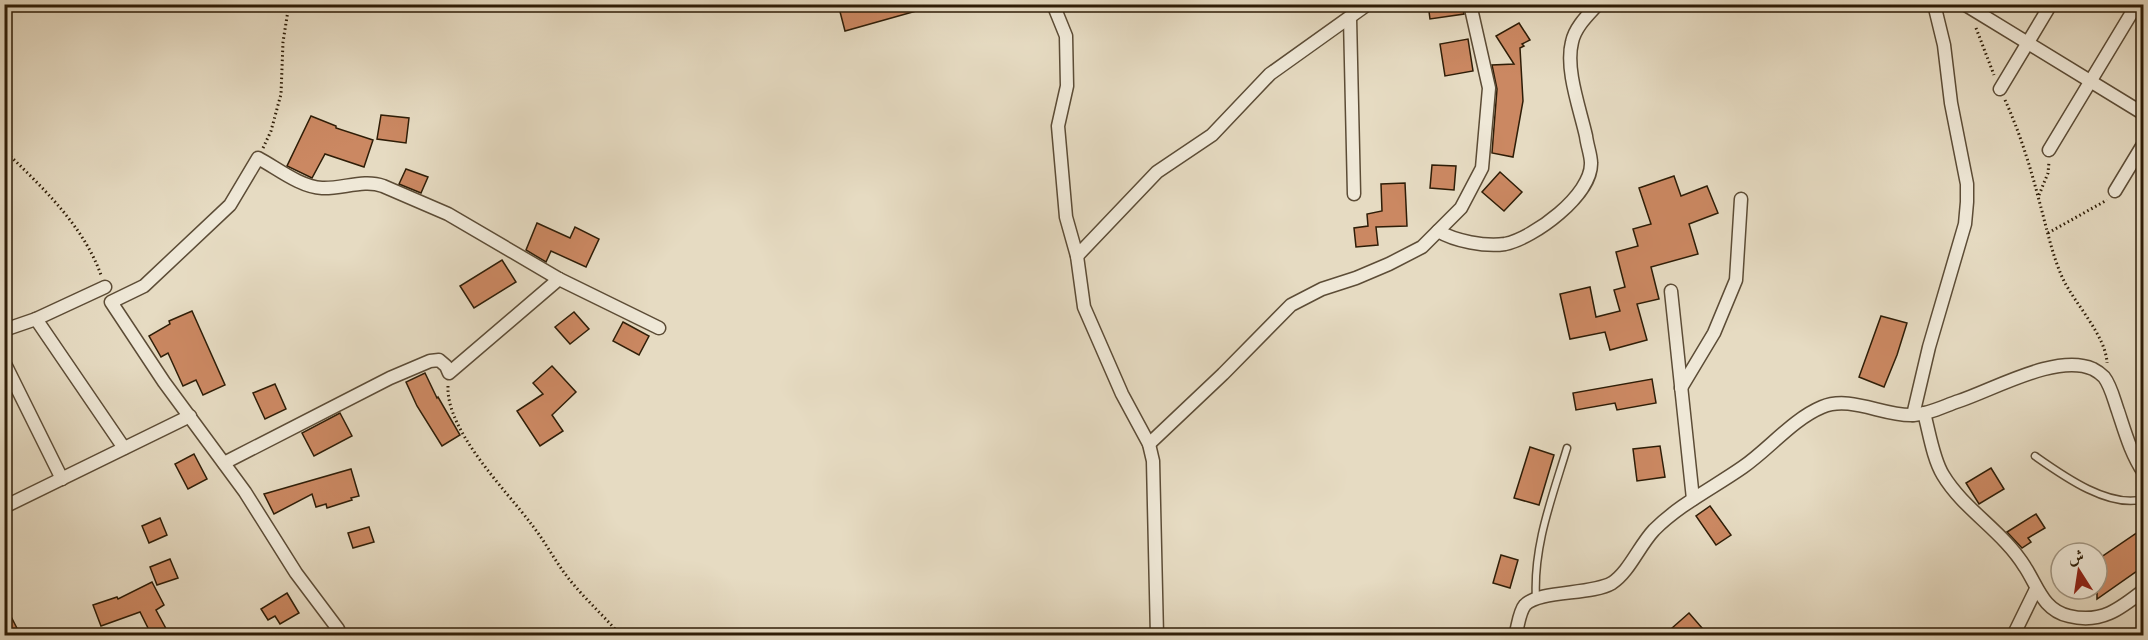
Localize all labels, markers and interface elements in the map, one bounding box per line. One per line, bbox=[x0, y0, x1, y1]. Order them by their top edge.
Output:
north arrow bbox=[2049, 541, 2109, 601]
text: ش bbox=[2066, 546, 2086, 569]

